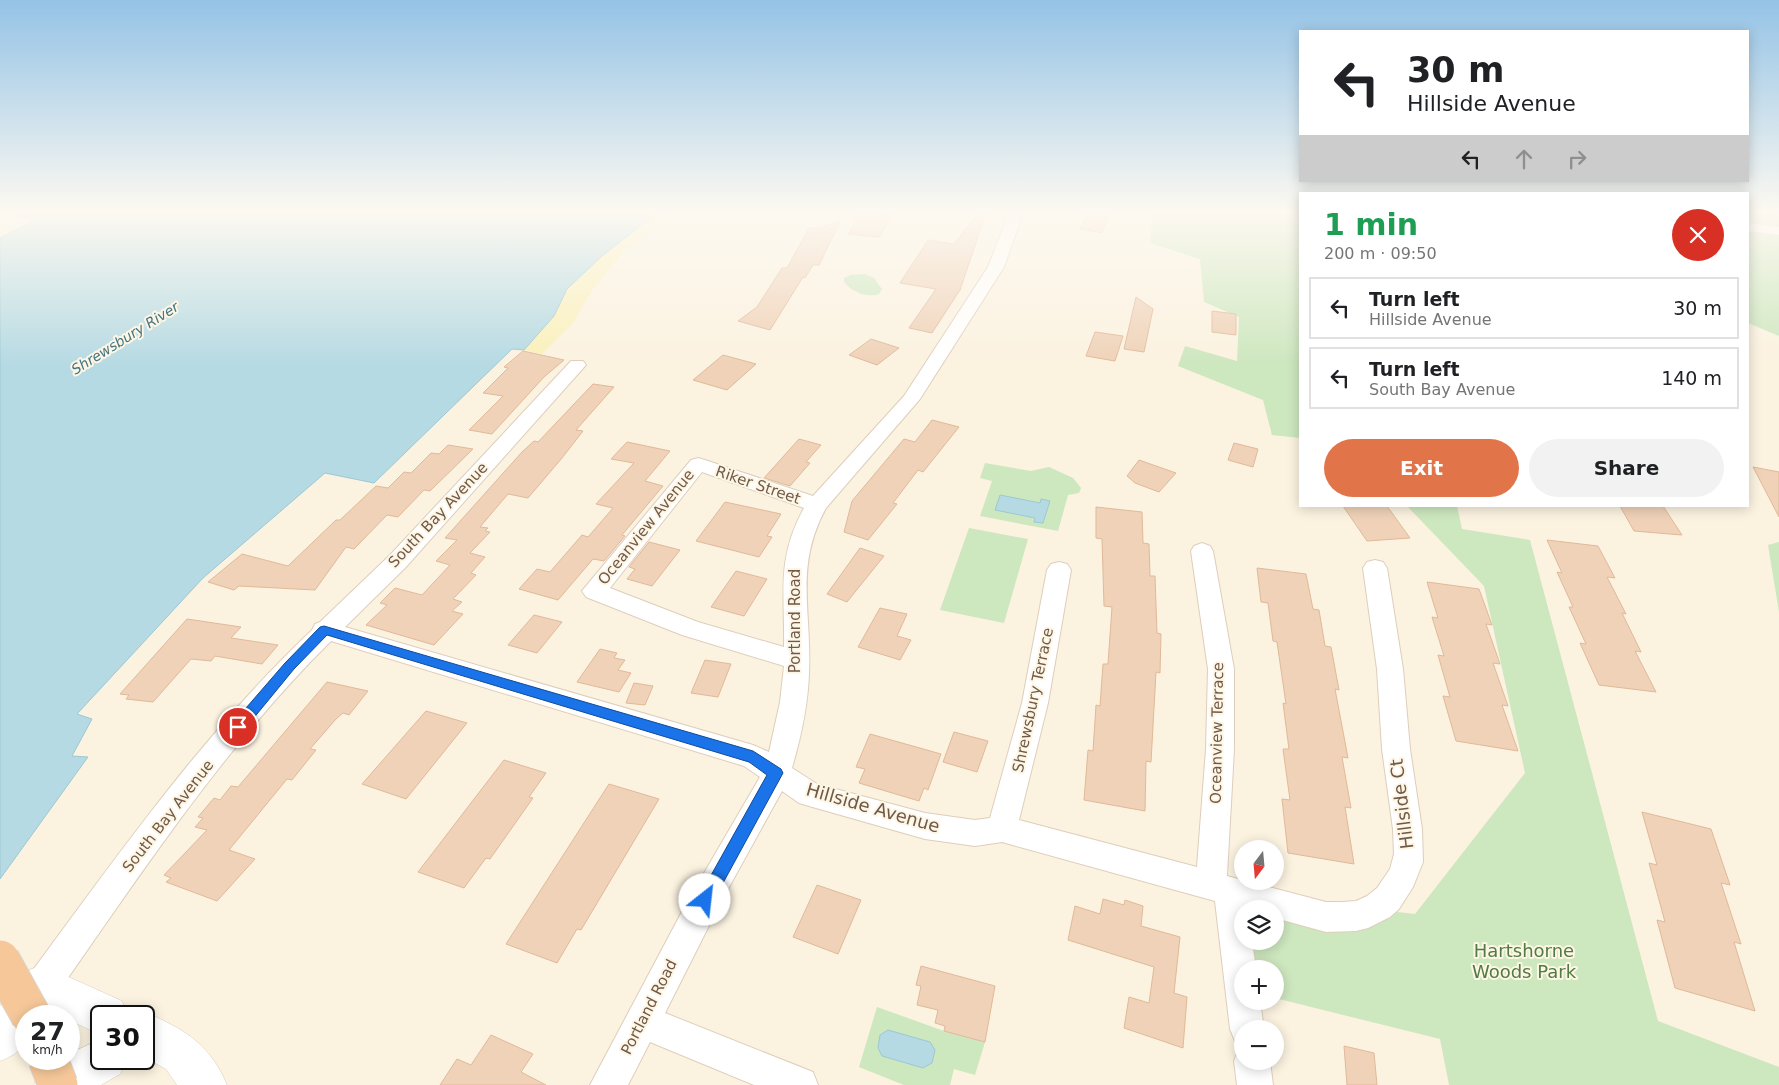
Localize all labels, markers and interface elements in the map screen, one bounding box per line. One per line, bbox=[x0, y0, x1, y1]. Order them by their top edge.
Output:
icon: left bbox=[1324, 50, 1389, 115]
text: 30 m bbox=[1407, 50, 1504, 90]
text: Hillside Avenue bbox=[1407, 91, 1576, 116]
icon: left bbox=[1457, 145, 1485, 173]
icon: ahead bbox=[1510, 145, 1538, 173]
icon: right bbox=[1563, 145, 1591, 173]
text: 1 min bbox=[1324, 207, 1418, 242]
button: close bbox=[1672, 209, 1724, 261]
text: 200 m · 09:50 bbox=[1324, 244, 1437, 263]
text: Turn left bbox=[1369, 288, 1460, 310]
icon: left bbox=[1326, 294, 1354, 322]
text: 30 m bbox=[1673, 297, 1722, 319]
water label: Shrewsbury River bbox=[68, 298, 183, 377]
text: Hillside Avenue bbox=[1369, 310, 1492, 329]
text: Turn left bbox=[1369, 358, 1460, 380]
icon: left bbox=[1326, 364, 1354, 392]
text: 140 m bbox=[1661, 367, 1722, 389]
text: South Bay Avenue bbox=[1369, 380, 1515, 399]
button: Exit bbox=[1324, 439, 1519, 497]
button: Share bbox=[1529, 439, 1724, 497]
street label: South Bay Avenue bbox=[385, 459, 491, 571]
street label: Riker Street bbox=[713, 462, 803, 508]
street label: Oceanview Avenue bbox=[594, 466, 698, 588]
street label: Portland Road bbox=[786, 569, 804, 673]
street label: Shrewsbury Terrace bbox=[1009, 626, 1057, 774]
street label: Oceanview Terrace bbox=[1207, 662, 1227, 804]
pin bbox=[217, 706, 259, 748]
icon: arrive bbox=[224, 713, 252, 741]
street label: South Bay Avenue bbox=[119, 756, 217, 876]
street label: Hillside Ct bbox=[1386, 758, 1417, 850]
street label: Hillside Avenue bbox=[804, 778, 942, 837]
north arrow bbox=[1234, 840, 1284, 890]
map controls bbox=[1234, 840, 1284, 1070]
position arrow bbox=[678, 873, 730, 925]
button: layers bbox=[1234, 900, 1284, 950]
park label: Hartshorne Woods Park bbox=[1472, 940, 1577, 982]
street label: Portland Road bbox=[617, 956, 681, 1058]
button: + bbox=[1234, 960, 1284, 1010]
speed limit sign: 30 bbox=[90, 1005, 155, 1070]
text: 27 bbox=[30, 1017, 65, 1046]
button: − bbox=[1234, 1020, 1284, 1070]
text: km/h bbox=[32, 1043, 63, 1057]

